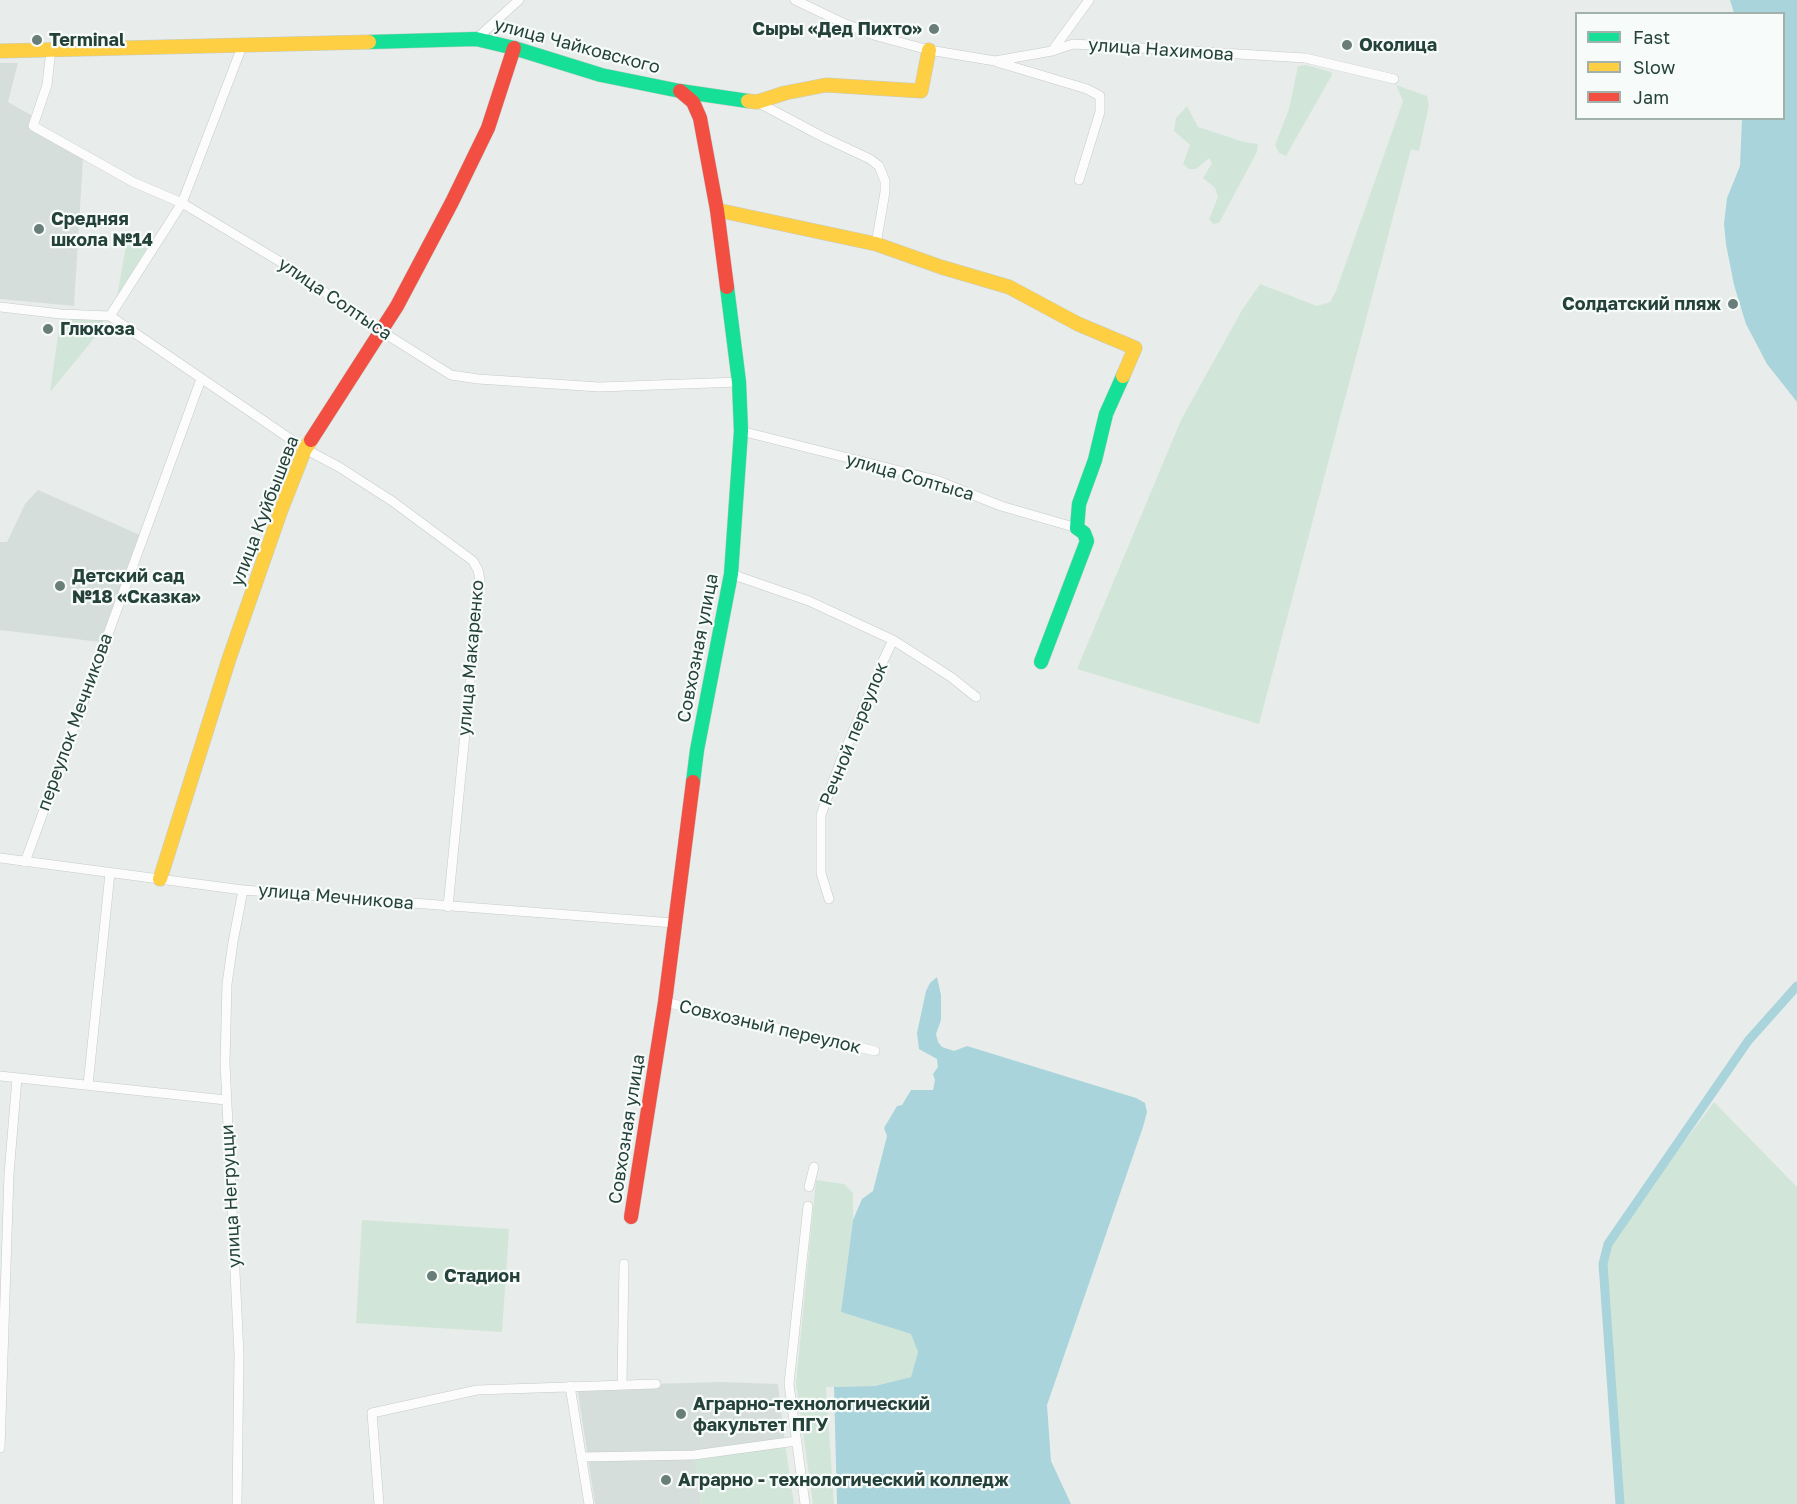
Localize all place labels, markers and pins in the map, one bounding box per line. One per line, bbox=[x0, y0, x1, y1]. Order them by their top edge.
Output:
place label: Сыры «Дед Пихто» bbox=[752, 18, 922, 40]
marker: Сыры «Дед Пихто» bbox=[927, 22, 941, 36]
place label: Terminal bbox=[49, 29, 125, 51]
marker: Terminal bbox=[30, 33, 44, 47]
place label: Околица bbox=[1359, 34, 1437, 56]
marker: Околица bbox=[1340, 38, 1354, 52]
place label: Средняя школа №14 bbox=[51, 208, 153, 250]
marker: Средняя школа №14 bbox=[32, 222, 46, 236]
place label: Солдатский пляж bbox=[1562, 293, 1721, 315]
marker: Солдатский пляж bbox=[1726, 297, 1740, 311]
place label: Глюкоза bbox=[60, 318, 135, 340]
marker: Глюкоза bbox=[41, 322, 55, 336]
place label: Детский сад №18 «Сказка» bbox=[72, 565, 201, 608]
marker: Детский сад №18 «Сказка» bbox=[53, 579, 67, 593]
place label: Стадион bbox=[444, 1265, 520, 1287]
marker: Стадион bbox=[425, 1269, 439, 1283]
place label: Аграрно-технологический факультет ПГУ bbox=[693, 1393, 930, 1436]
marker: Аграрно-технологический факультет ПГУ bbox=[674, 1407, 688, 1421]
place label: Аграрно - технологический колледж bbox=[678, 1469, 1009, 1491]
marker: Аграрно - технологический колледж bbox=[659, 1473, 673, 1487]

